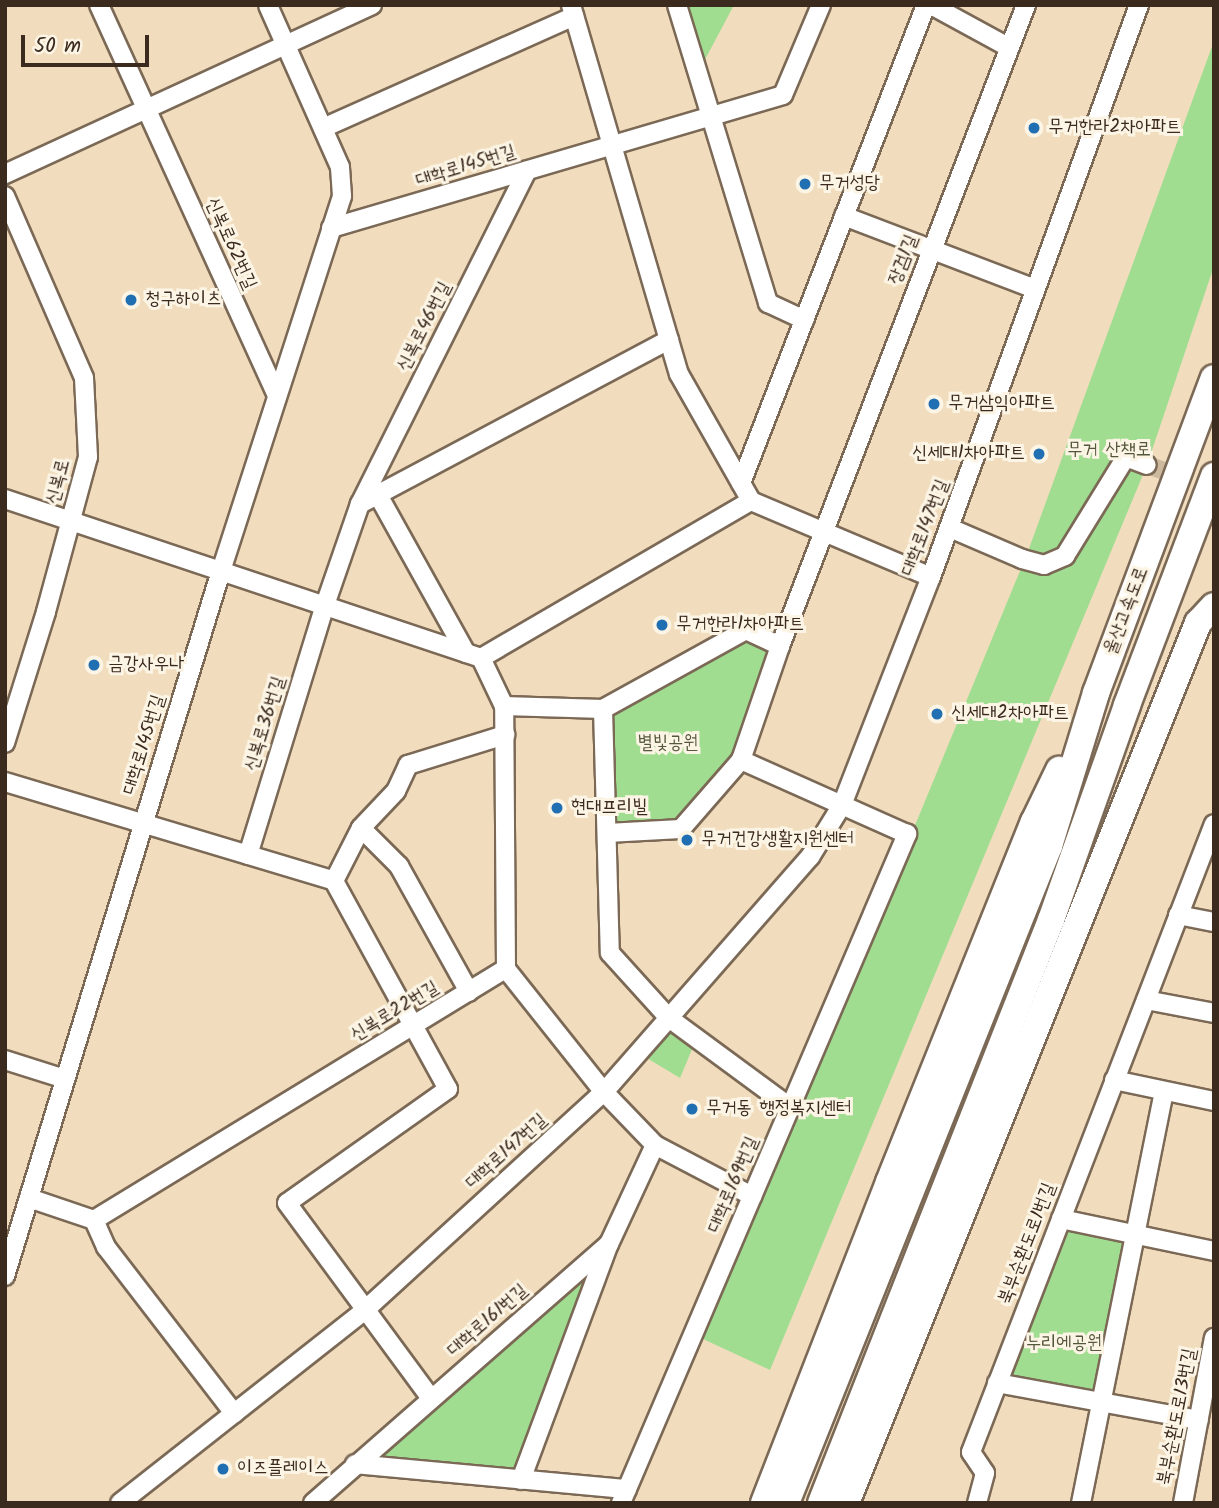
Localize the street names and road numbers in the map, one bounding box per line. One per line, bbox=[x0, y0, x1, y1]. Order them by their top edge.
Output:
street label: 대학로145번길 bbox=[413, 141, 519, 193]
street label: 신복로62번길 bbox=[200, 195, 260, 293]
street label: 장검1길 bbox=[884, 232, 924, 288]
street label: 신복로46번길 bbox=[393, 278, 457, 376]
street label: 신복로 bbox=[42, 457, 76, 507]
street label: 대학로147번길 bbox=[897, 476, 955, 580]
street label: 울산고속도로 bbox=[1100, 564, 1154, 658]
street label: 신복로36번길 bbox=[241, 674, 291, 774]
street label: 대학로145번길 bbox=[119, 692, 171, 798]
street label: 신복로22번길 bbox=[347, 977, 443, 1047]
street label: 대학로147번길 bbox=[462, 1110, 552, 1194]
street label: 대학로169번길 bbox=[704, 1133, 764, 1237]
street label: 북부순환도로1번길 bbox=[994, 1180, 1062, 1308]
street label: 대학로161번길 bbox=[443, 1280, 533, 1362]
street label: 북부순환도로13번길 bbox=[1154, 1347, 1202, 1487]

